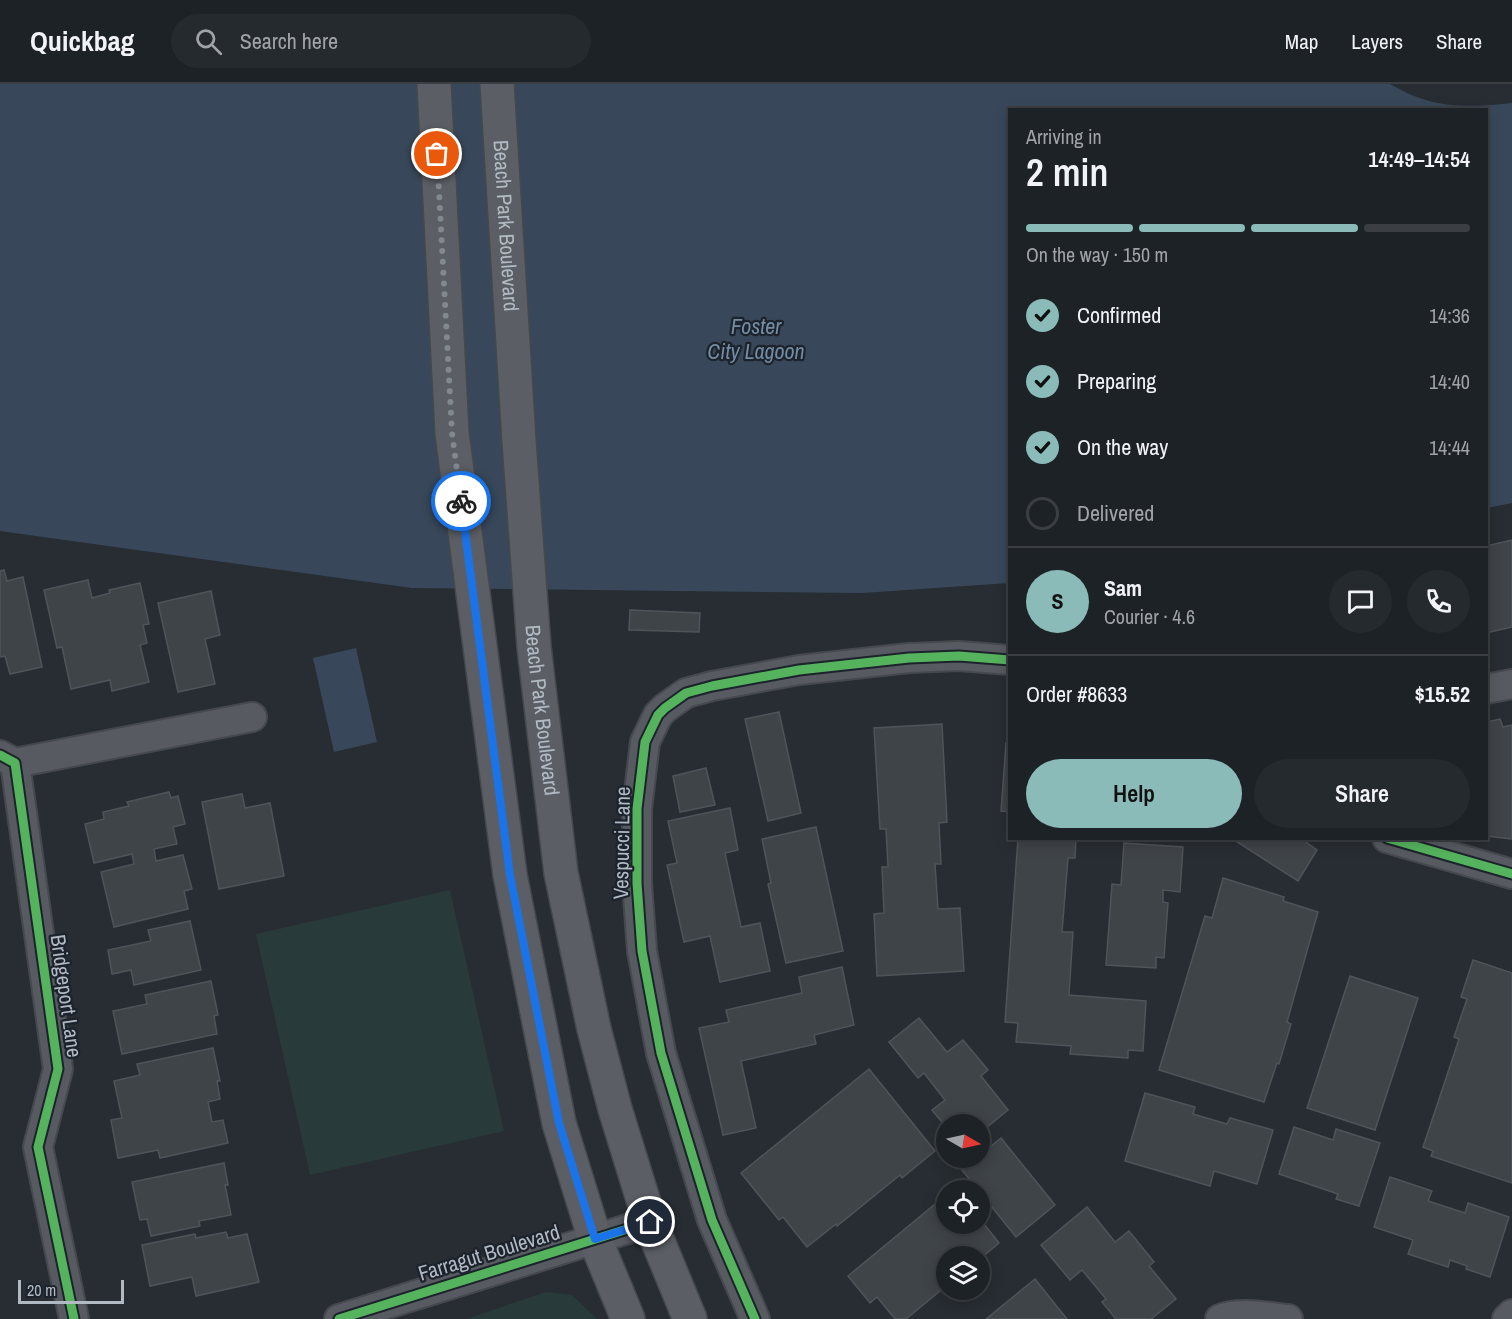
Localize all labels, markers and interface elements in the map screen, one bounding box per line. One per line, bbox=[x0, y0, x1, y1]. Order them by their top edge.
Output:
search box bbox=[171, 14, 591, 68]
text: Quickbag bbox=[30, 22, 135, 60]
icon: search bbox=[192, 25, 225, 58]
text: Search here bbox=[240, 26, 338, 56]
text: Map bbox=[1285, 27, 1318, 56]
text: Layers bbox=[1351, 27, 1403, 56]
text: Share bbox=[1436, 27, 1482, 56]
text: Arriving in bbox=[1026, 123, 1102, 150]
pin bbox=[411, 128, 462, 179]
icon: bag bbox=[420, 137, 453, 170]
street label: Beach Park Boulevard bbox=[486, 139, 526, 312]
text: 14:49–14:54 bbox=[1368, 144, 1470, 174]
text: 2 min bbox=[1026, 146, 1108, 198]
text: On the way · 150 m bbox=[1026, 241, 1168, 268]
icon: check bbox=[1026, 299, 1059, 332]
text: Confirmed bbox=[1077, 300, 1161, 330]
text: 14:36 bbox=[1429, 302, 1470, 329]
water label: Foster City Lagoon bbox=[707, 311, 805, 366]
icon: check bbox=[1026, 365, 1059, 398]
text: Preparing bbox=[1077, 366, 1156, 396]
text: 14:40 bbox=[1429, 368, 1470, 395]
icon: check bbox=[1026, 431, 1059, 464]
text: On the way bbox=[1077, 432, 1168, 462]
text: 14:44 bbox=[1429, 434, 1470, 461]
courier bbox=[431, 471, 491, 531]
icon: bike bbox=[445, 485, 478, 518]
text: Delivered bbox=[1077, 498, 1154, 528]
button: chat bbox=[1329, 570, 1392, 633]
button: phone bbox=[1407, 570, 1470, 633]
text: Sam bbox=[1104, 573, 1142, 603]
text: S bbox=[1051, 586, 1064, 616]
text: Courier · 4.6 bbox=[1104, 603, 1195, 630]
street label: Beach Park Boulevard bbox=[518, 624, 567, 797]
text: Order #8633 bbox=[1026, 679, 1127, 709]
text: $15.52 bbox=[1415, 679, 1470, 709]
button: Help bbox=[1026, 759, 1242, 828]
button: Share bbox=[1254, 759, 1470, 828]
street label: Vespucci Lane bbox=[606, 786, 637, 900]
street label: Bridgeport Lane bbox=[44, 933, 89, 1059]
north arrow bbox=[936, 1114, 990, 1168]
map controls bbox=[936, 1114, 990, 1300]
button: locate bbox=[936, 1180, 990, 1234]
pin bbox=[624, 1196, 675, 1247]
icon: home bbox=[633, 1205, 666, 1238]
street label: Farragut Boulevard bbox=[415, 1217, 563, 1288]
button: layers bbox=[936, 1246, 990, 1300]
scale bar bbox=[18, 1277, 124, 1304]
text: 20 m bbox=[27, 1279, 56, 1301]

